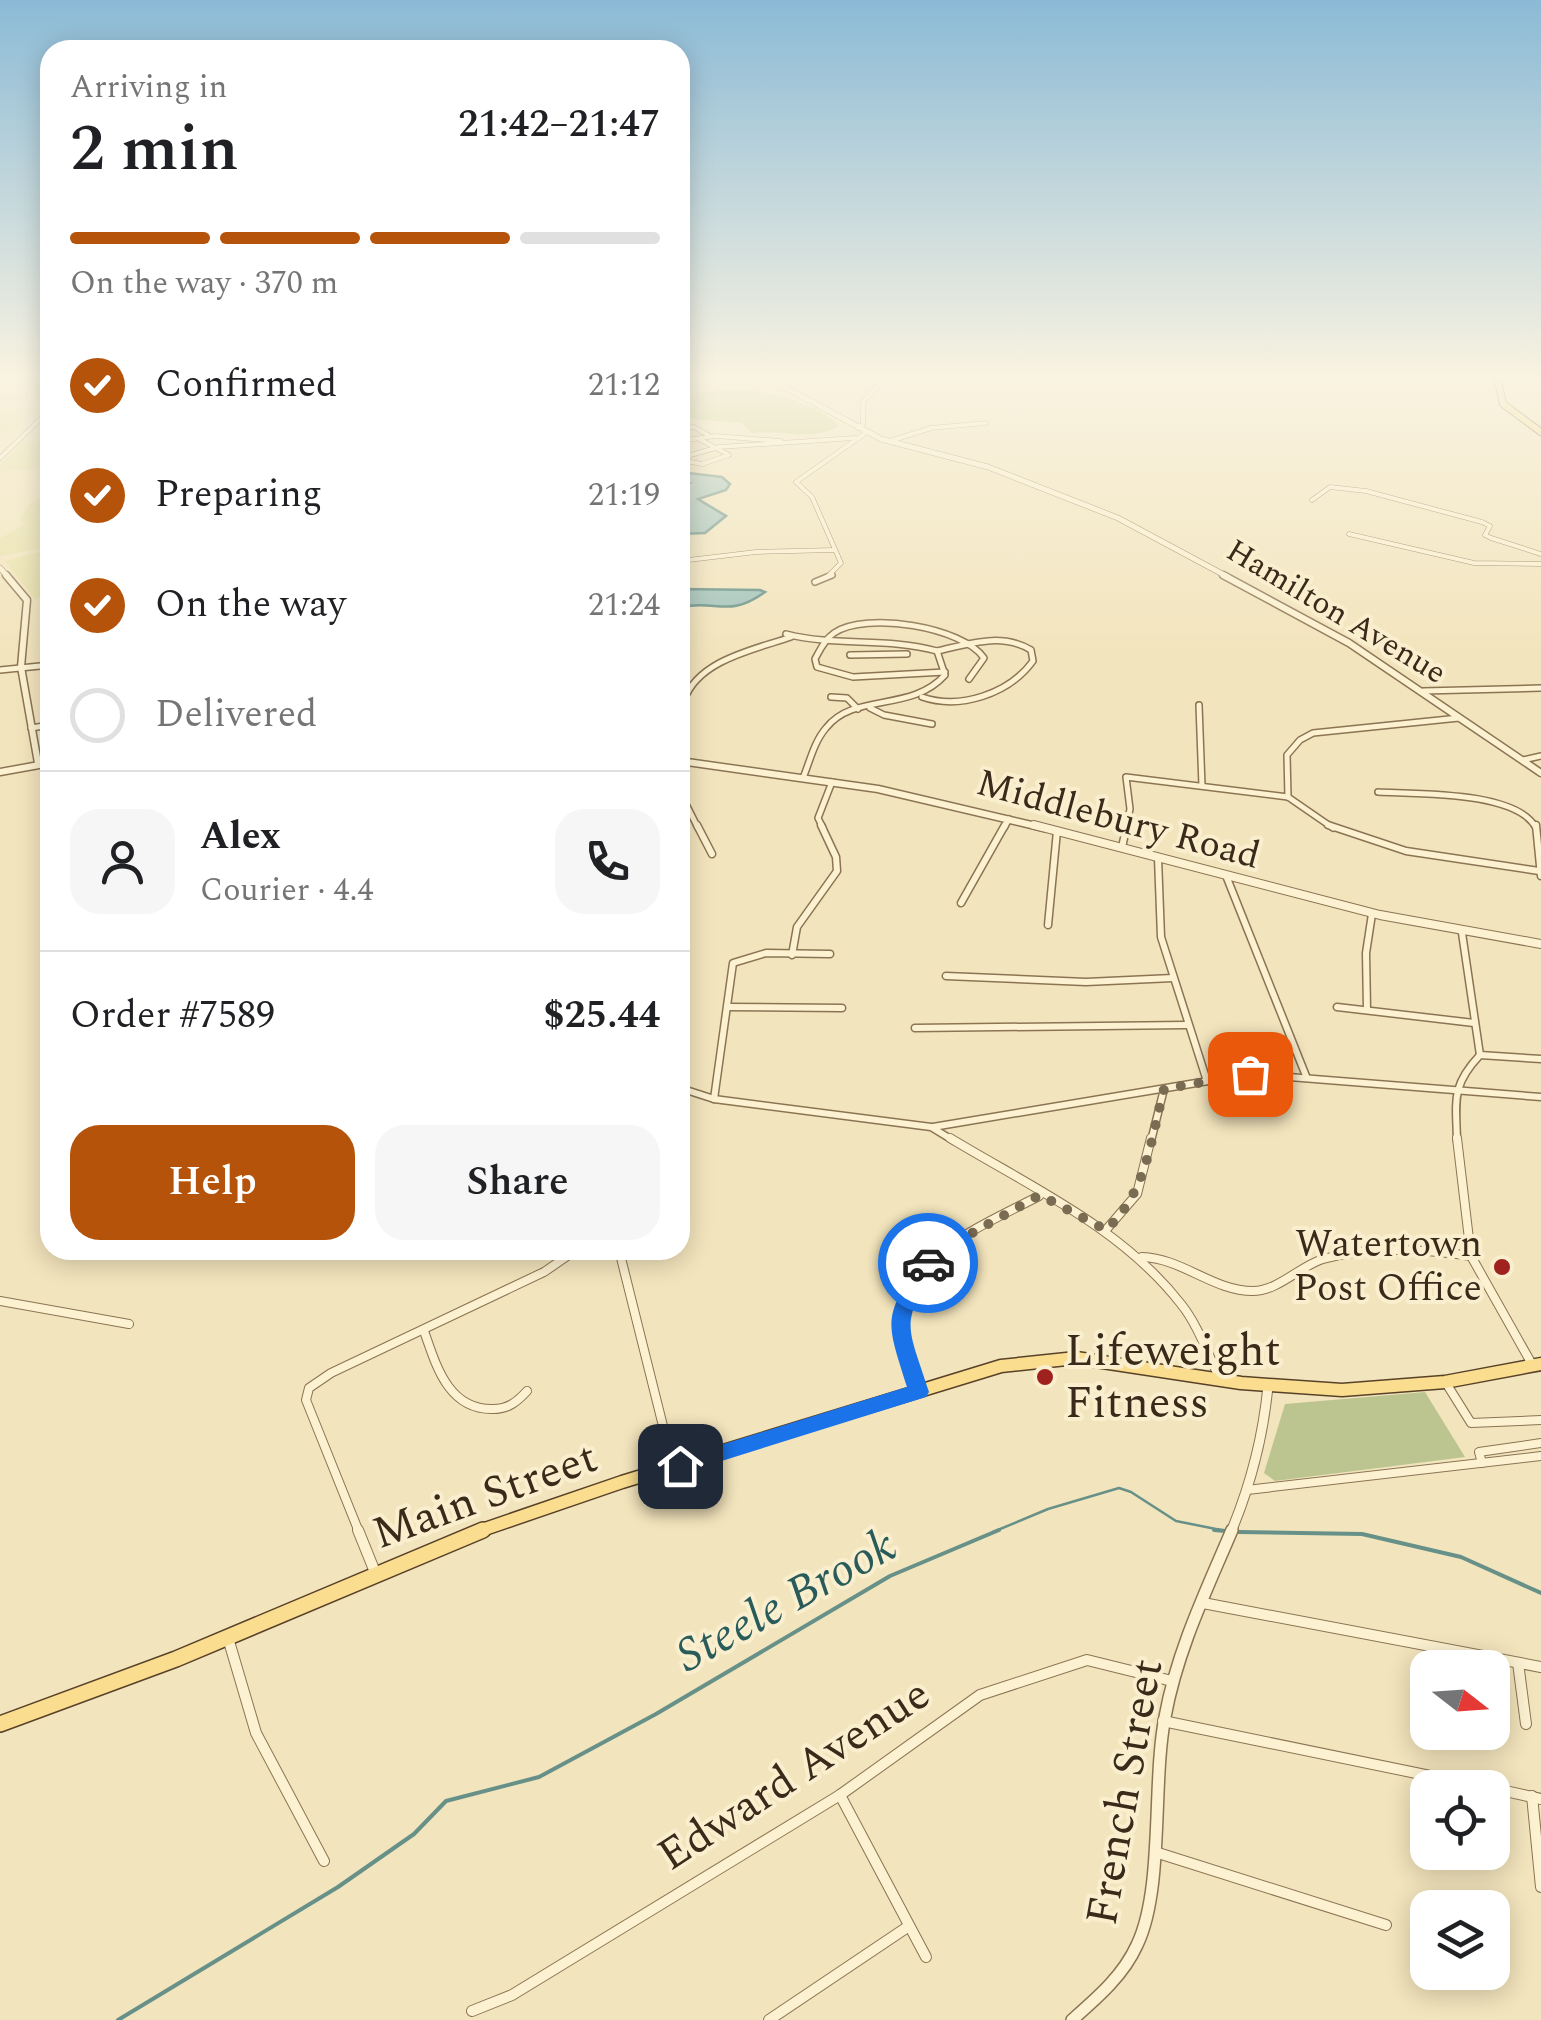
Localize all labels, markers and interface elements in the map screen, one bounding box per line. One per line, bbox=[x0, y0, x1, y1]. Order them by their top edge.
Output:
text: Arriving in bbox=[70, 63, 227, 112]
text: 21:42–21:47 bbox=[458, 96, 660, 154]
text: 2 min bbox=[70, 100, 239, 199]
text: On the way · 370 m bbox=[70, 259, 338, 308]
text: Confirmed bbox=[155, 356, 337, 414]
icon: check bbox=[70, 358, 125, 413]
text: 21:12 bbox=[588, 361, 660, 410]
text: Preparing bbox=[155, 466, 322, 524]
icon: check bbox=[70, 468, 125, 523]
text: 21:19 bbox=[588, 471, 660, 520]
street label: Hamilton Avenue bbox=[1217, 527, 1455, 697]
text: On the way bbox=[155, 576, 346, 634]
icon: check bbox=[70, 578, 125, 633]
text: 21:24 bbox=[588, 581, 660, 630]
text: Delivered bbox=[155, 686, 317, 744]
street label: Middlebury Road bbox=[970, 754, 1266, 886]
text: Alex bbox=[200, 808, 281, 866]
button: person bbox=[70, 809, 175, 914]
button: phone bbox=[555, 809, 660, 914]
text: Courier · 4.4 bbox=[200, 866, 373, 915]
text: Order #7589 bbox=[70, 987, 275, 1045]
text: $25.44 bbox=[543, 987, 660, 1045]
pin bbox=[1208, 1032, 1293, 1117]
icon: bag bbox=[1223, 1047, 1278, 1102]
button: Help bbox=[70, 1125, 355, 1240]
button: Share bbox=[375, 1125, 660, 1240]
courier bbox=[878, 1213, 978, 1313]
place label: Watertown Post Office bbox=[1293, 1216, 1482, 1318]
icon: car bbox=[901, 1236, 956, 1291]
marker: Watertown Post Office bbox=[1491, 1256, 1513, 1278]
place label: Lifeweight Fitness bbox=[1065, 1317, 1281, 1438]
marker: Lifeweight Fitness bbox=[1034, 1366, 1056, 1388]
street label: Main Street bbox=[363, 1423, 607, 1569]
pin bbox=[638, 1424, 723, 1509]
icon: home bbox=[653, 1439, 708, 1494]
water label: Steele Brook bbox=[662, 1510, 910, 1692]
north arrow bbox=[1410, 1650, 1510, 1750]
map controls bbox=[1410, 1650, 1510, 1990]
street label: French Street bbox=[1068, 1653, 1182, 1931]
street label: Edward Avenue bbox=[644, 1661, 944, 1889]
button: locate bbox=[1410, 1770, 1510, 1870]
button: layers bbox=[1410, 1890, 1510, 1990]

